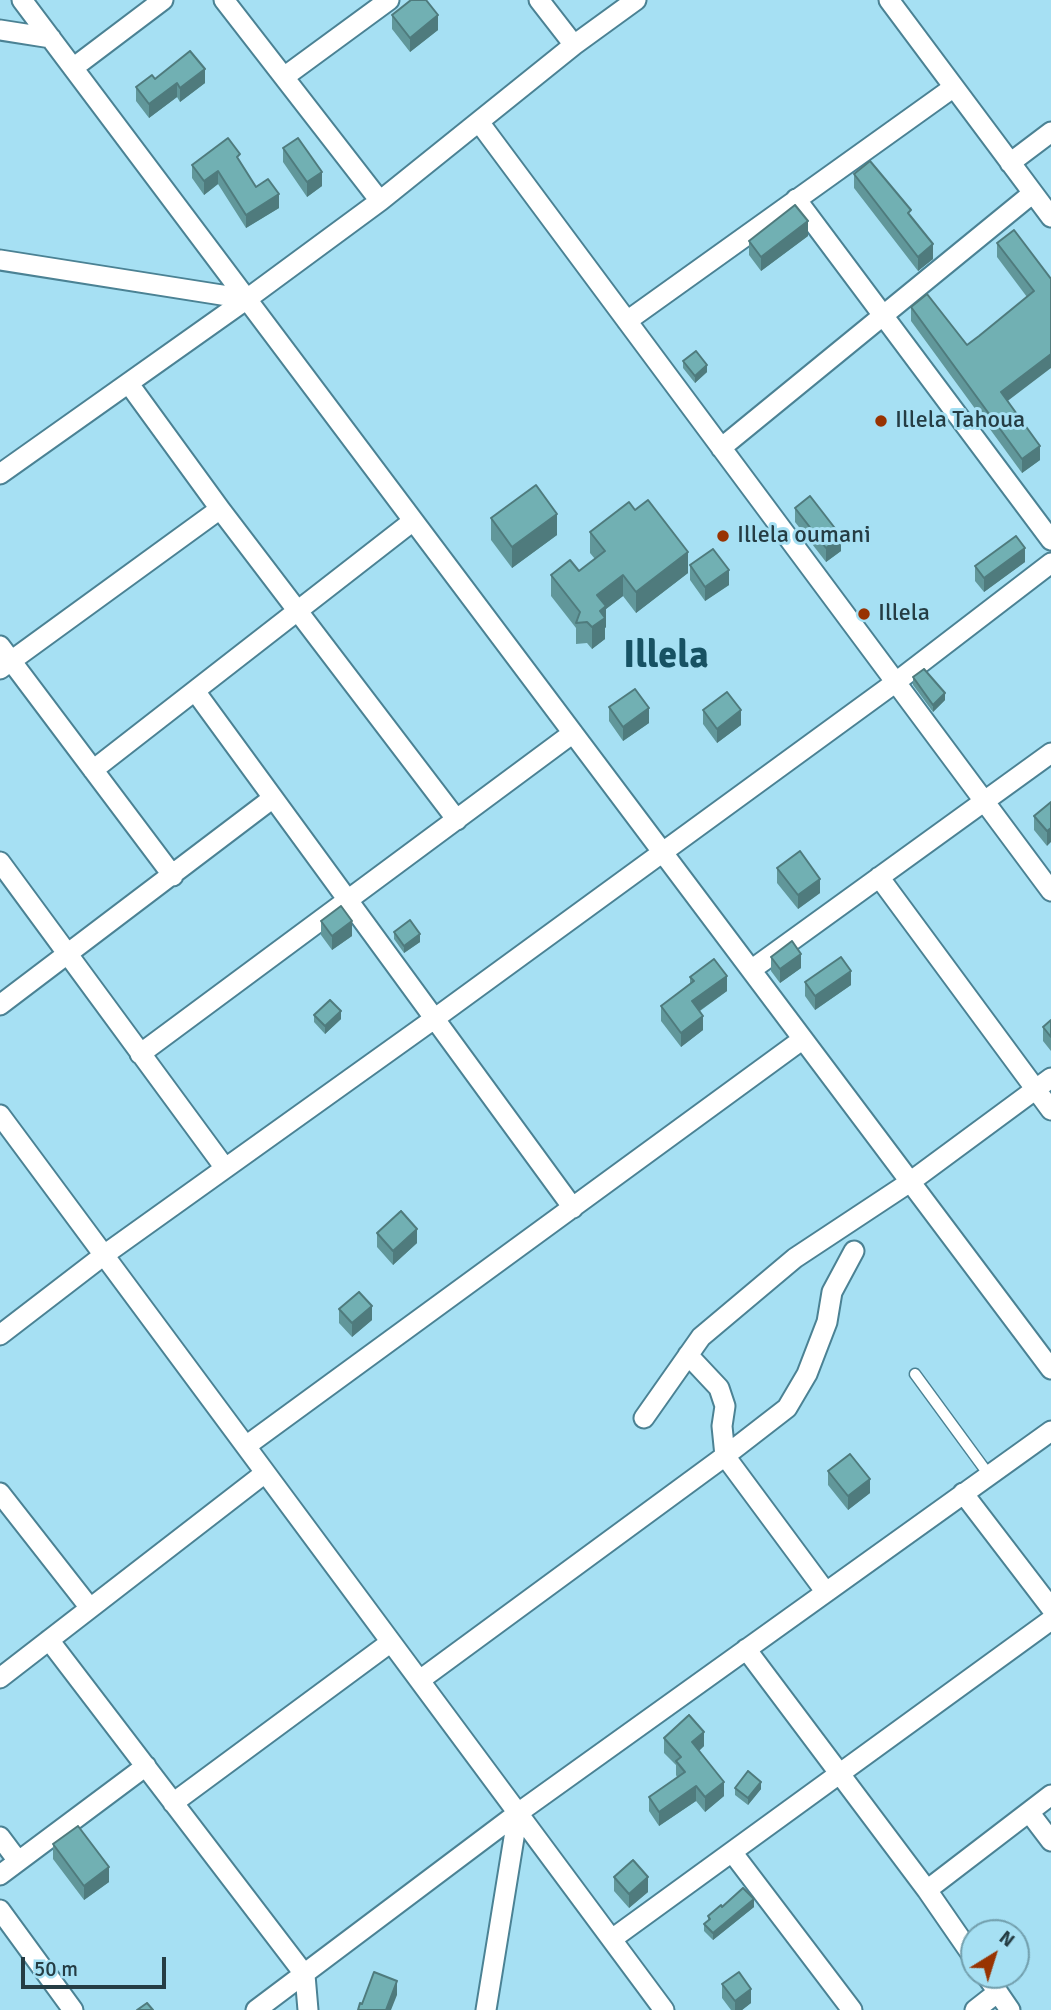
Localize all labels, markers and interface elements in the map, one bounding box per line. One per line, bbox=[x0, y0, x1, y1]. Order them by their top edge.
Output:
place label: Illela Tahoua bbox=[895, 407, 1025, 435]
marker: Illela Tahoua bbox=[873, 413, 889, 429]
place label: Illela oumani bbox=[737, 522, 871, 550]
marker: Illela oumani bbox=[715, 528, 731, 544]
place label: Illela bbox=[878, 600, 930, 628]
marker: Illela bbox=[856, 606, 872, 622]
district label: Illela bbox=[623, 634, 709, 680]
north arrow bbox=[960, 1919, 1030, 1989]
text: N bbox=[994, 1926, 1019, 1953]
scale bar bbox=[24, 1944, 170, 1988]
text: 50 m bbox=[34, 1956, 78, 1982]

